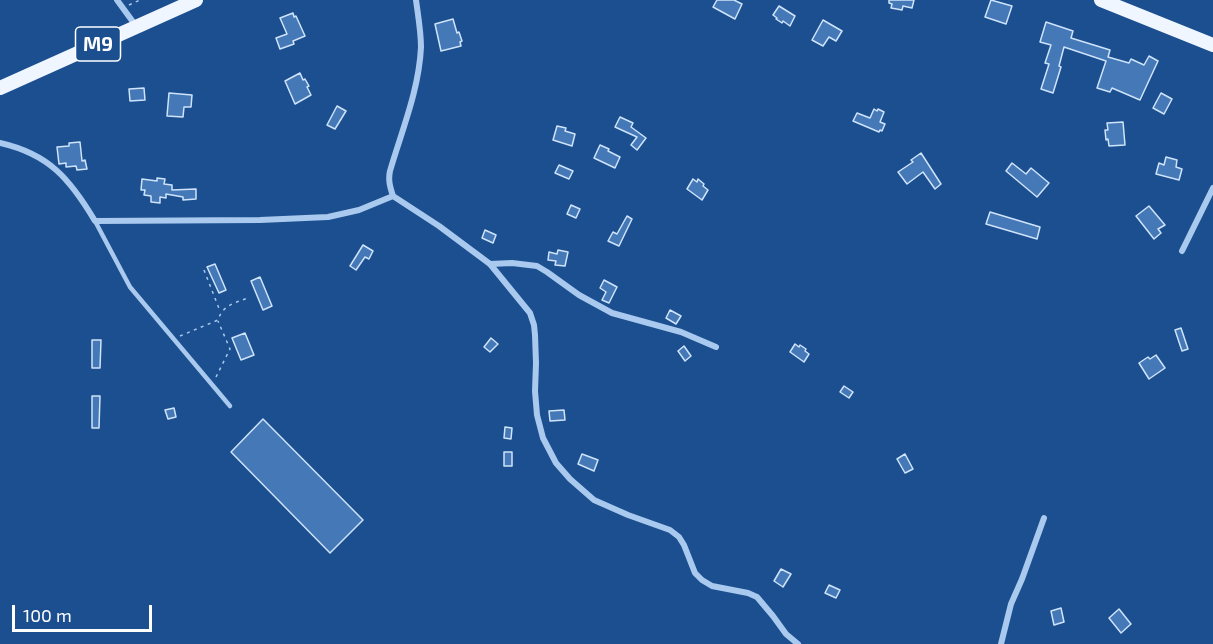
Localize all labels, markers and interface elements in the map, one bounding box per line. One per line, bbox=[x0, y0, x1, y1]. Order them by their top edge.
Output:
road number: M9 bbox=[76, 27, 120, 61]
scale bar bbox=[15, 593, 154, 631]
text: 100 m bbox=[23, 604, 72, 626]

